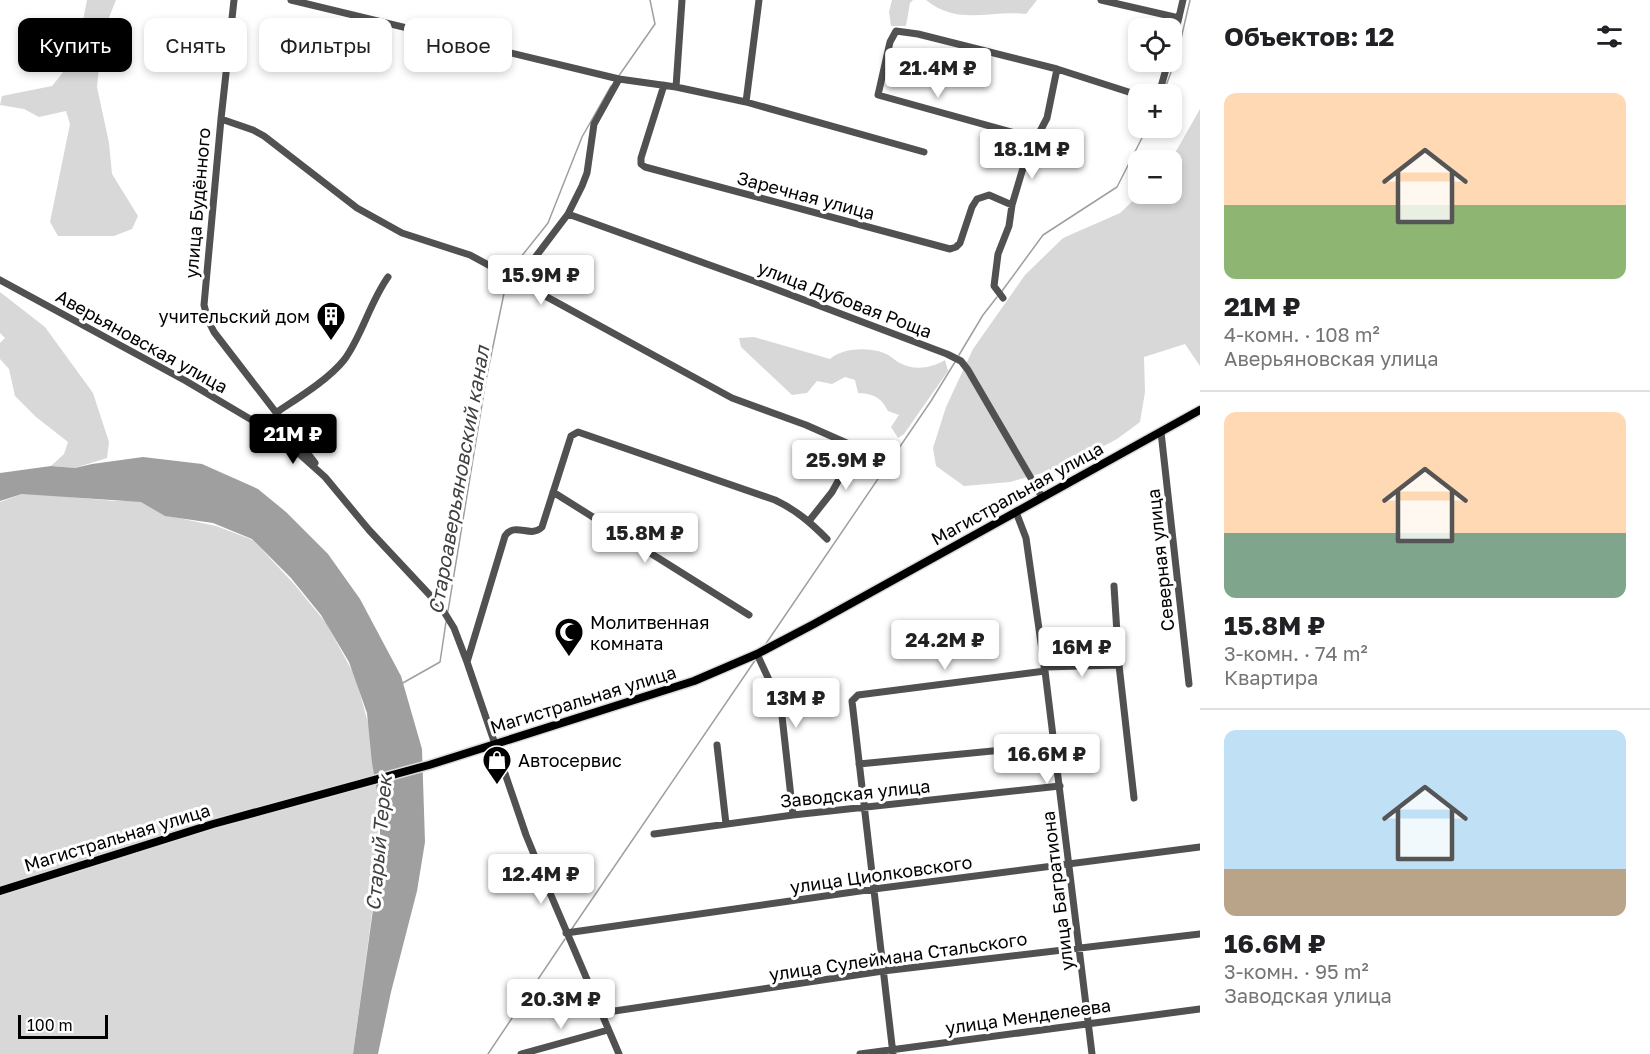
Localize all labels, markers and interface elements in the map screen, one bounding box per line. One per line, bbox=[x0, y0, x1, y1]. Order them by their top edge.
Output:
chip: Купить bbox=[18, 18, 132, 72]
chip: Снять bbox=[144, 18, 247, 72]
chip: Фильтры bbox=[259, 18, 392, 72]
chip: Новое bbox=[404, 18, 512, 72]
map controls bbox=[1128, 18, 1182, 204]
button: locate bbox=[1128, 18, 1182, 72]
icon: filters bbox=[1593, 20, 1626, 53]
text: Объектов: 12 bbox=[1224, 21, 1394, 52]
pin: 21.4M ₽ bbox=[883, 48, 993, 99]
text: 21.4M ₽ bbox=[899, 55, 977, 79]
button: + bbox=[1128, 84, 1182, 138]
street label: улица Будённого bbox=[179, 127, 215, 279]
pin: 18.1M ₽ bbox=[977, 129, 1087, 180]
icon: home bbox=[1371, 132, 1479, 240]
text: 18.1M ₽ bbox=[994, 136, 1070, 160]
button: − bbox=[1128, 150, 1182, 204]
street label: Заречная улица bbox=[735, 166, 877, 224]
pin: 15.9M ₽ bbox=[486, 255, 596, 306]
street label: улица Дубовая Роща bbox=[755, 256, 935, 342]
text: 15.9M ₽ bbox=[502, 262, 580, 286]
street label: Аверьяновская улица bbox=[52, 285, 232, 397]
text: 21M ₽ bbox=[1224, 291, 1300, 322]
building icon: учительский дом bbox=[315, 300, 347, 342]
place label: учительский дом bbox=[158, 305, 310, 327]
text: 4-комн. · 108 m² bbox=[1224, 322, 1380, 346]
water label: Староаверьяновский канал bbox=[423, 343, 494, 616]
text: Аверьяновская улица bbox=[1224, 346, 1439, 370]
pin: 21M ₽ bbox=[251, 414, 335, 465]
text: 21M ₽ bbox=[264, 421, 322, 445]
street label: Магистральная улица bbox=[927, 436, 1107, 550]
pin: 25.9M ₽ bbox=[791, 440, 901, 491]
text: 25.9M ₽ bbox=[806, 447, 886, 471]
icon: home bbox=[1371, 451, 1479, 559]
street label: Северная улица bbox=[1142, 488, 1178, 632]
pin: 15.8M ₽ bbox=[590, 513, 700, 564]
text: 15.8M ₽ bbox=[606, 520, 684, 544]
text: 15.8M ₽ bbox=[1224, 610, 1325, 641]
place label: Молитвенная комната bbox=[590, 611, 709, 654]
mosque icon: Молитвенная комната bbox=[553, 616, 585, 658]
pin: 24.2M ₽ bbox=[890, 620, 1000, 671]
text: 24.2M ₽ bbox=[905, 627, 985, 651]
pin: 16M ₽ bbox=[1040, 627, 1124, 678]
text: 16M ₽ bbox=[1052, 634, 1112, 658]
text: 3-комн. · 74 m² bbox=[1224, 641, 1368, 665]
street label: Магистральная улица bbox=[487, 660, 679, 738]
text: Квартира bbox=[1224, 665, 1318, 689]
pin: 13M ₽ bbox=[754, 678, 838, 729]
text: 13M ₽ bbox=[767, 685, 825, 709]
pin: 16.6M ₽ bbox=[992, 734, 1102, 785]
text: 16.6M ₽ bbox=[1008, 741, 1086, 765]
shop icon: Автосервис bbox=[481, 744, 513, 786]
place label: Автосервис bbox=[518, 749, 622, 771]
icon: home bbox=[1371, 769, 1479, 877]
water label: Старый Терек bbox=[360, 772, 396, 912]
street label: Заводская улица bbox=[779, 774, 931, 812]
street label: Магистральная улица bbox=[21, 798, 213, 876]
street label: улица Багратиона bbox=[1036, 810, 1078, 972]
street label: улица Циолковского bbox=[789, 850, 973, 898]
pin: 12.4M ₽ bbox=[486, 854, 596, 905]
text: 12.4M ₽ bbox=[502, 861, 580, 885]
street label: улица Сулеймана Стальского bbox=[768, 927, 1028, 985]
text: 16.6M ₽ bbox=[1224, 928, 1326, 959]
text: 3-комн. · 95 m² bbox=[1224, 959, 1369, 983]
pin: 20.3M ₽ bbox=[506, 979, 616, 1030]
text: Заводская улица bbox=[1224, 983, 1392, 1007]
text: 20.3M ₽ bbox=[521, 986, 601, 1010]
street label: улица Менделеева bbox=[944, 993, 1112, 1039]
scale bar bbox=[18, 1012, 108, 1040]
text: 100 m bbox=[27, 1015, 73, 1035]

